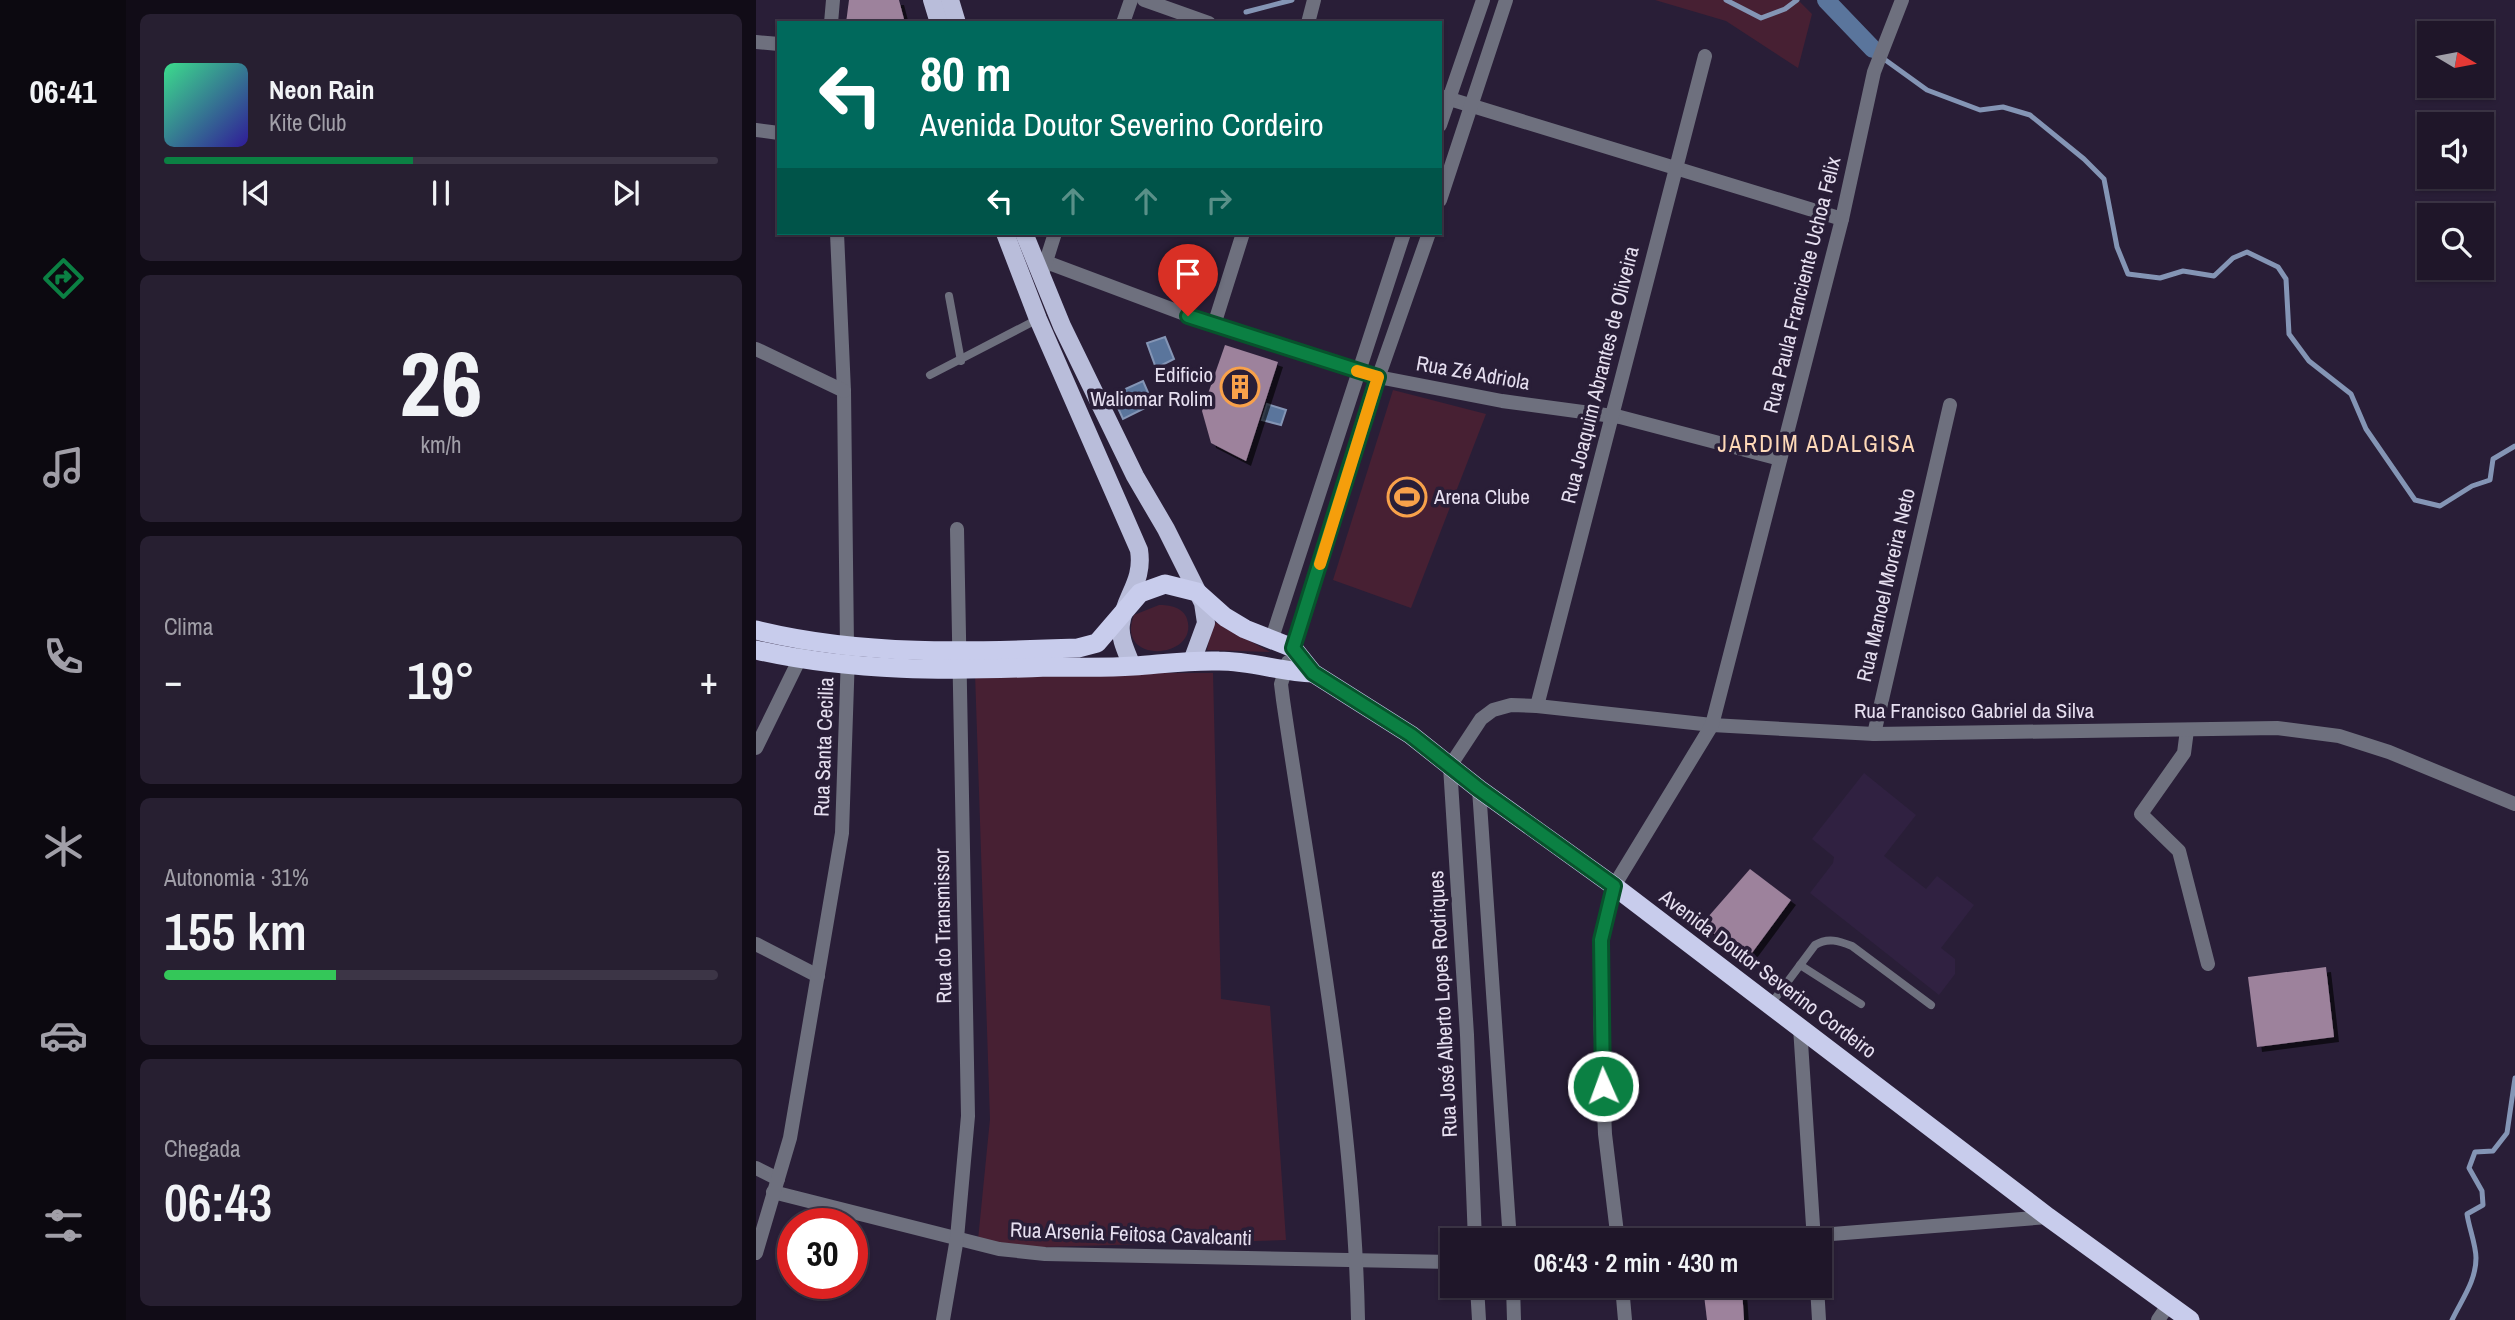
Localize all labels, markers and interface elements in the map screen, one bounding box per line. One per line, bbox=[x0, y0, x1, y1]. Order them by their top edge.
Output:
north arrow bbox=[2417, 21, 2494, 98]
map controls bbox=[2417, 21, 2494, 280]
text: 80 m bbox=[920, 40, 1012, 106]
icon: left bbox=[805, 49, 896, 140]
text: 06:41 bbox=[29, 70, 97, 113]
text: Neon Rain bbox=[269, 72, 374, 107]
text: Avenida Doutor Severino Cordeiro bbox=[920, 103, 1324, 146]
text: Kite Club bbox=[269, 107, 347, 138]
button: sound bbox=[2417, 112, 2494, 189]
street label: Rua Paula Franciente Uchoa Felix bbox=[1756, 153, 1848, 416]
icon: previous bbox=[237, 174, 275, 212]
icon: pause bbox=[422, 174, 460, 212]
icon: next bbox=[607, 174, 645, 212]
icon: left bbox=[981, 182, 1019, 220]
icon: ahead bbox=[1054, 182, 1092, 220]
icon: ahead bbox=[1127, 182, 1165, 220]
icon: right bbox=[1200, 182, 1238, 220]
button: search bbox=[2417, 203, 2494, 280]
street label: Rua Joaquim Abrantes de Oliveira bbox=[1553, 243, 1646, 507]
pin bbox=[1158, 244, 1218, 316]
icon: directions bbox=[39, 254, 88, 303]
icon: arrive bbox=[1169, 255, 1207, 293]
text: 26 bbox=[400, 322, 483, 444]
street label: Rua Zé Adriola bbox=[1414, 348, 1533, 397]
place label: Edificio Waliomar Rolim bbox=[1090, 360, 1213, 413]
building icon: Edificio Waliomar Rolim bbox=[1219, 366, 1261, 408]
district label: JARDIM ADALGISA bbox=[1718, 428, 1916, 459]
text: km/h bbox=[421, 429, 461, 460]
icon: music bbox=[39, 443, 88, 492]
sports icon: Arena Clube bbox=[1386, 476, 1428, 518]
place label: Arena Clube bbox=[1433, 482, 1530, 511]
street label: Rua Manoel Moreira Neto bbox=[1849, 485, 1922, 685]
text: Clima bbox=[164, 611, 213, 642]
icon: phone bbox=[39, 632, 88, 681]
text: 19° bbox=[407, 645, 475, 715]
text: − bbox=[164, 655, 182, 706]
text: + bbox=[700, 655, 718, 706]
street label: Rua Santa Cecilia bbox=[807, 676, 840, 817]
street label: Rua Francisco Gabriel da Silva bbox=[1854, 696, 2095, 725]
icon: climate bbox=[39, 822, 88, 871]
street label: Rua do Transmissor bbox=[927, 848, 958, 1004]
text: Autonomia · 31% bbox=[164, 862, 309, 893]
street label: Rua José Alberto Lopes Rodriques bbox=[1421, 870, 1464, 1138]
street label: Avenida Doutor Severino Cordeiro bbox=[1653, 882, 1883, 1065]
text: 155 km bbox=[164, 896, 307, 966]
icon: car bbox=[39, 1011, 88, 1060]
position arrow bbox=[1566, 1049, 1640, 1123]
text: Chegada bbox=[164, 1133, 241, 1164]
text: 06:43 bbox=[164, 1167, 272, 1237]
icon: filters bbox=[39, 1201, 88, 1250]
speed limit sign: 30 bbox=[777, 1208, 868, 1299]
street label: Rua Arsenia Feitosa Cavalcanti bbox=[1009, 1215, 1253, 1252]
text: 06:43 · 2 min · 430 m bbox=[1534, 1245, 1738, 1280]

